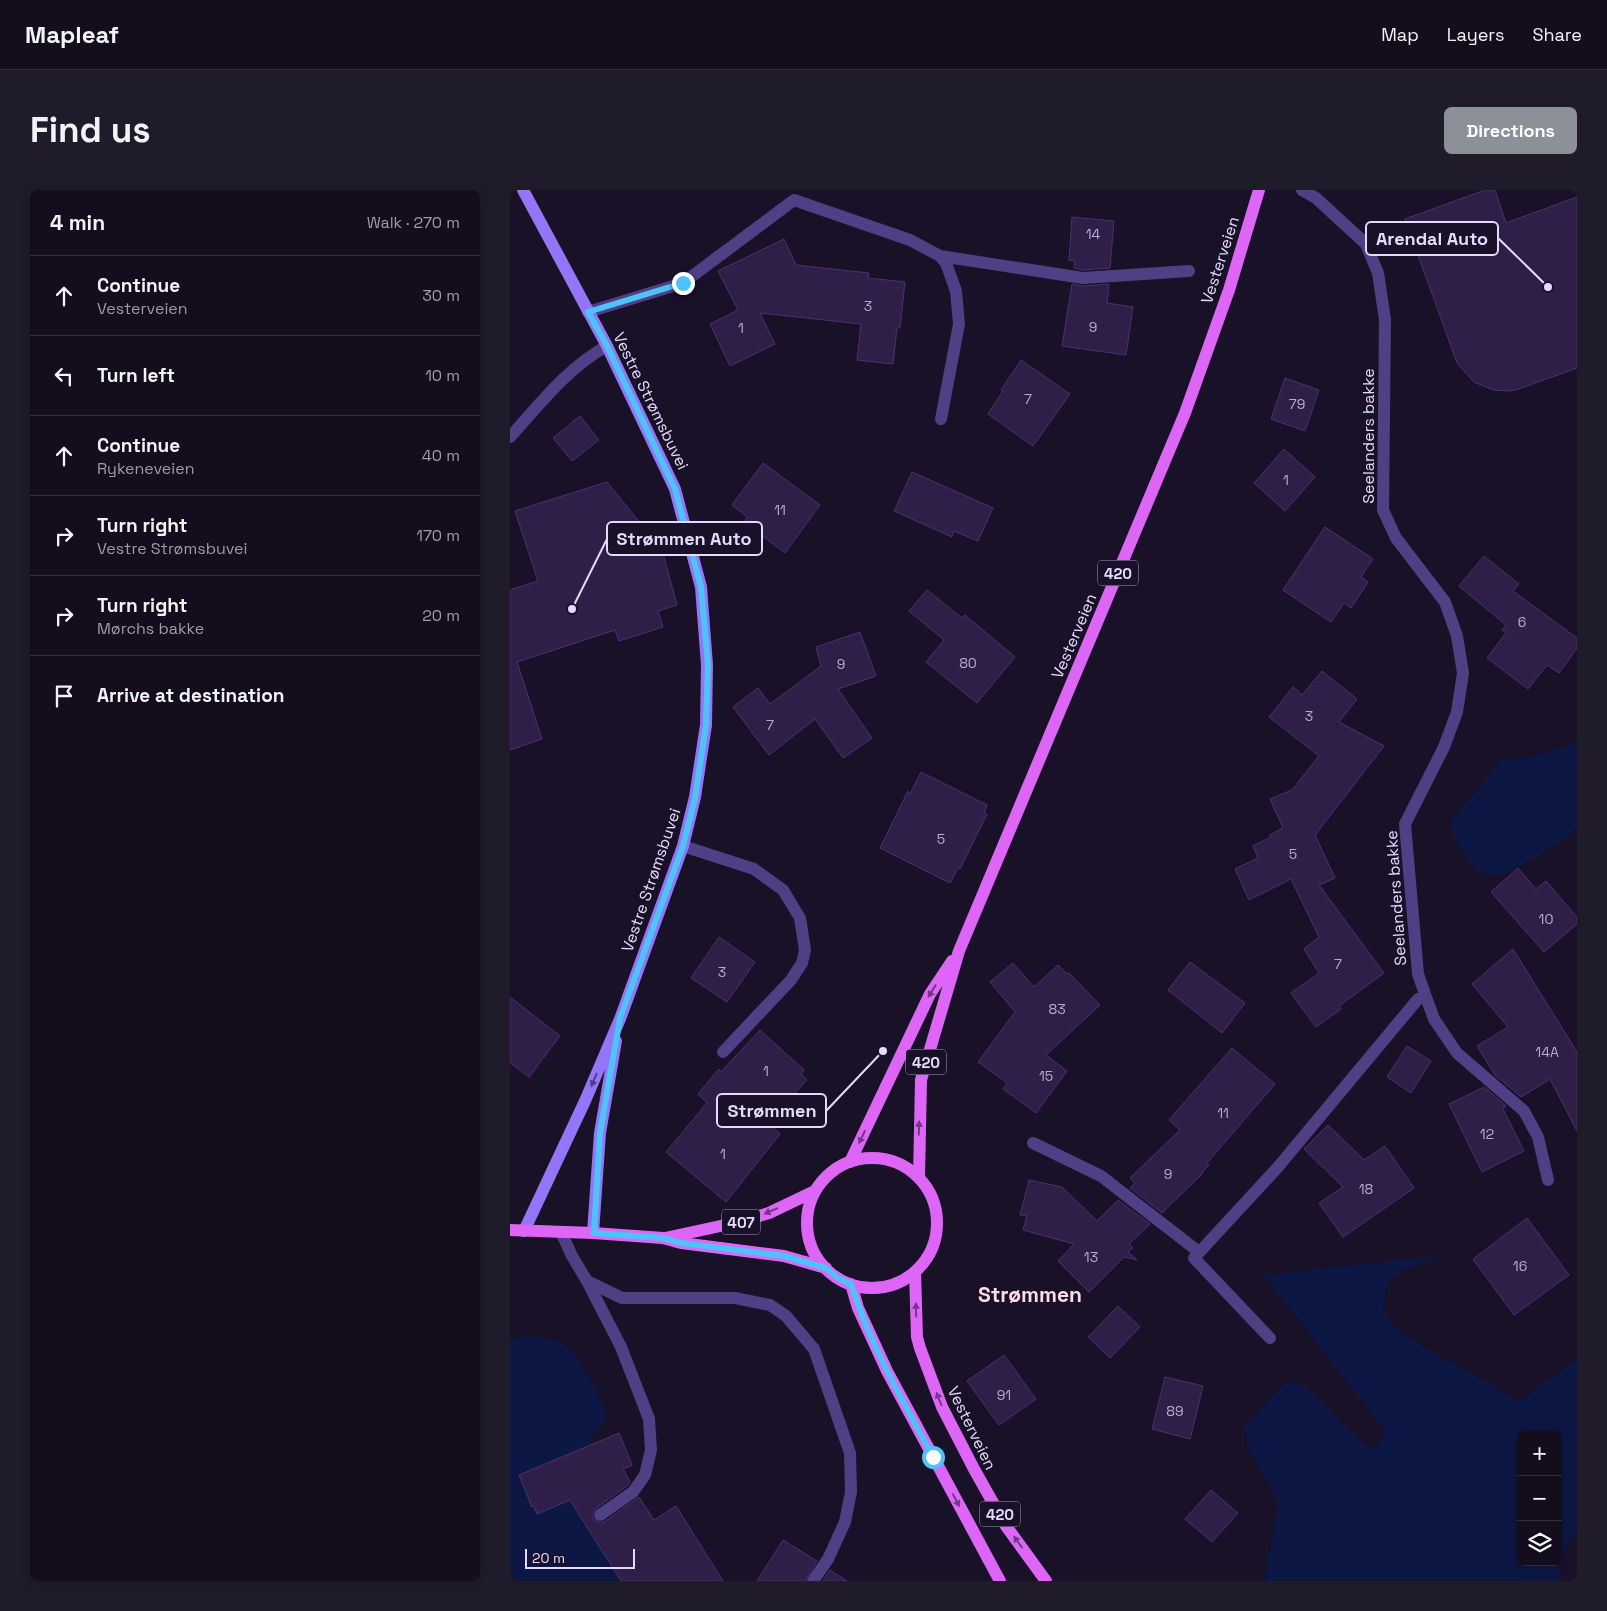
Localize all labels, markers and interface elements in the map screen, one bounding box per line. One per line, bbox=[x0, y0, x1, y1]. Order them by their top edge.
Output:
text: Mapleaf bbox=[25, 19, 119, 50]
text: Map bbox=[1381, 23, 1419, 46]
text: Layers bbox=[1447, 23, 1504, 46]
text: Share bbox=[1532, 23, 1582, 46]
button: Directions bbox=[1444, 107, 1577, 154]
text: Find us bbox=[30, 108, 151, 152]
text: 4 min bbox=[50, 209, 105, 236]
text: Walk · 270 m bbox=[367, 212, 460, 233]
street label: Vesterveien bbox=[1196, 214, 1244, 306]
callout: Arendal Auto bbox=[1366, 222, 1498, 255]
house number: 14 bbox=[1086, 225, 1101, 243]
text: Arendal Auto bbox=[1376, 227, 1488, 250]
route end bbox=[672, 272, 695, 295]
text: Continue bbox=[97, 273, 180, 298]
icon: ahead bbox=[50, 282, 78, 310]
text: 30 m bbox=[422, 285, 460, 306]
house number: 3 bbox=[864, 297, 872, 315]
text: Vesterveien bbox=[97, 298, 188, 319]
house number: 9 bbox=[1089, 318, 1097, 336]
house number: 1 bbox=[738, 319, 744, 337]
street label: Vestre Strømsbuvei bbox=[609, 329, 693, 473]
icon: left bbox=[50, 362, 78, 390]
text: Turn left bbox=[97, 363, 175, 388]
text: 10 m bbox=[425, 365, 460, 386]
street label: Seelanders bakke bbox=[1358, 368, 1379, 504]
house number: 7 bbox=[1024, 390, 1032, 408]
house number: 79 bbox=[1289, 395, 1305, 413]
text: Continue bbox=[97, 433, 180, 458]
icon: ahead bbox=[50, 442, 78, 470]
text: 40 m bbox=[422, 445, 460, 466]
text: Rykeneveien bbox=[97, 458, 194, 479]
house number: 1 bbox=[1283, 471, 1289, 489]
house number: 11 bbox=[774, 501, 786, 519]
text: Turn right bbox=[97, 513, 187, 538]
icon: right bbox=[50, 522, 78, 550]
callout: Strømmen Auto bbox=[607, 522, 762, 555]
text: 170 m bbox=[416, 525, 460, 546]
text: Strømmen Auto bbox=[617, 527, 751, 550]
text: Vestre Strømsbuvei bbox=[97, 538, 248, 559]
road number: 420 bbox=[1098, 560, 1138, 586]
street label: Vesterveien bbox=[1047, 590, 1101, 682]
text: Turn right bbox=[97, 593, 187, 618]
icon: right bbox=[50, 602, 78, 630]
text: 20 m bbox=[422, 605, 460, 626]
house number: 6 bbox=[1518, 613, 1526, 631]
text: Mørchs bakke bbox=[97, 618, 204, 639]
house number: 80 bbox=[959, 654, 977, 672]
house number: 9 bbox=[837, 655, 845, 673]
icon: arrive bbox=[50, 682, 78, 710]
text: Arrive at destination bbox=[97, 683, 285, 708]
house number: 3 bbox=[1305, 707, 1313, 725]
house number: 7 bbox=[766, 716, 774, 734]
street label: Vestre Strømsbuvei bbox=[617, 805, 685, 955]
house number: 5 bbox=[937, 830, 945, 848]
street label: Seelanders bakke bbox=[1381, 830, 1411, 966]
house number: 5 bbox=[1289, 845, 1297, 863]
house number: 10 bbox=[1539, 910, 1553, 928]
house number: 7 bbox=[1334, 955, 1342, 973]
house number: 3 bbox=[718, 963, 726, 981]
one-way arrow bbox=[928, 984, 937, 998]
house number: 83 bbox=[1048, 1000, 1066, 1018]
house number: 14A bbox=[1535, 1043, 1559, 1061]
road number: 420 bbox=[906, 1050, 946, 1074]
house number: 1 bbox=[763, 1062, 769, 1080]
house number: 15 bbox=[1039, 1067, 1053, 1085]
one-way arrow bbox=[590, 1072, 598, 1087]
callout: Strømmen bbox=[717, 1094, 826, 1127]
text: Strømmen bbox=[727, 1099, 817, 1122]
house number: 11 bbox=[1217, 1104, 1229, 1122]
one-way arrow bbox=[916, 1120, 924, 1136]
house number: 12 bbox=[1480, 1125, 1494, 1143]
one-way arrow bbox=[858, 1130, 866, 1144]
house number: 1 bbox=[720, 1145, 726, 1163]
house number: 9 bbox=[1164, 1165, 1172, 1183]
house number: 18 bbox=[1359, 1180, 1374, 1198]
one-way arrow bbox=[764, 1208, 778, 1216]
road number: 407 bbox=[722, 1210, 760, 1234]
house number: 13 bbox=[1084, 1248, 1098, 1266]
house number: 16 bbox=[1513, 1257, 1527, 1275]
district label: Strømmen bbox=[978, 1281, 1082, 1308]
one-way arrow bbox=[912, 1302, 920, 1318]
street label: Vesterveien bbox=[943, 1383, 1001, 1473]
house number: 91 bbox=[997, 1386, 1011, 1404]
one-way arrow bbox=[935, 1392, 942, 1407]
house number: 89 bbox=[1166, 1402, 1184, 1420]
map controls bbox=[1517, 1431, 1562, 1566]
button: + bbox=[1517, 1431, 1562, 1476]
route start bbox=[922, 1446, 945, 1469]
button: − bbox=[1517, 1476, 1562, 1521]
one-way arrow bbox=[952, 1493, 960, 1507]
road number: 420 bbox=[980, 1502, 1020, 1526]
button: layers bbox=[1517, 1521, 1562, 1566]
one-way arrow bbox=[1013, 1535, 1023, 1549]
scale bar bbox=[525, 1546, 635, 1569]
text: 20 m bbox=[532, 1549, 565, 1567]

